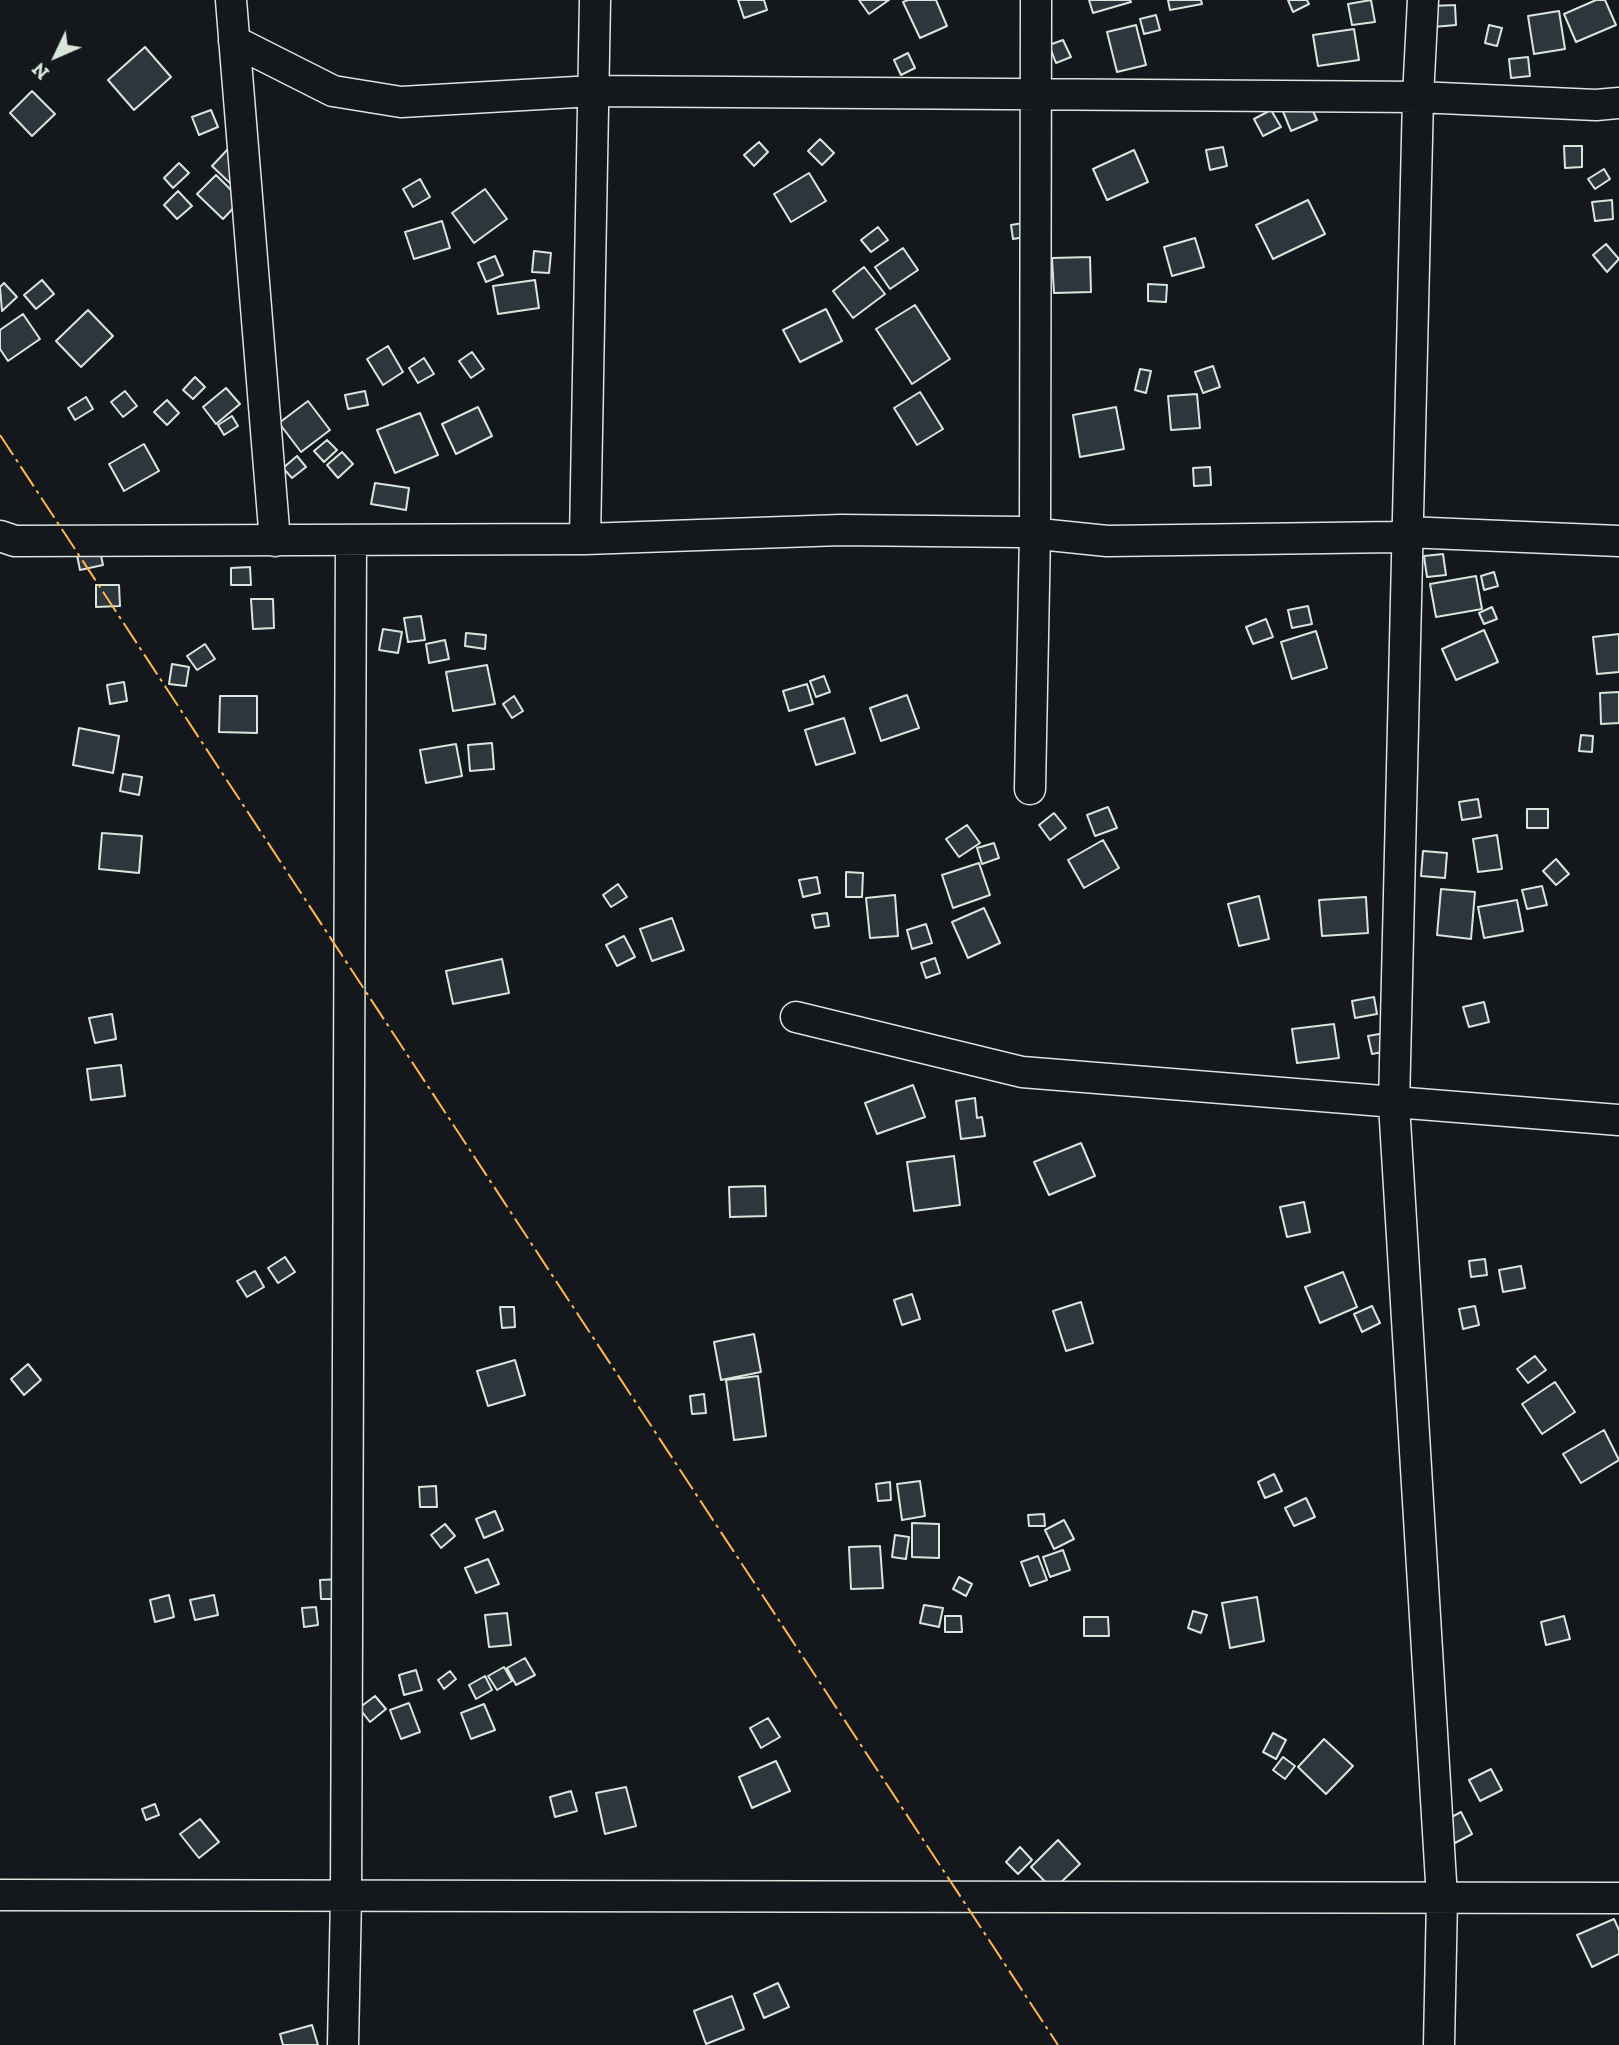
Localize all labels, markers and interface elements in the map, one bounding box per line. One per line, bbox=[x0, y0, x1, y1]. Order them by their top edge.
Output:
north arrow bbox=[21, 21, 91, 91]
text: N bbox=[27, 58, 54, 84]

